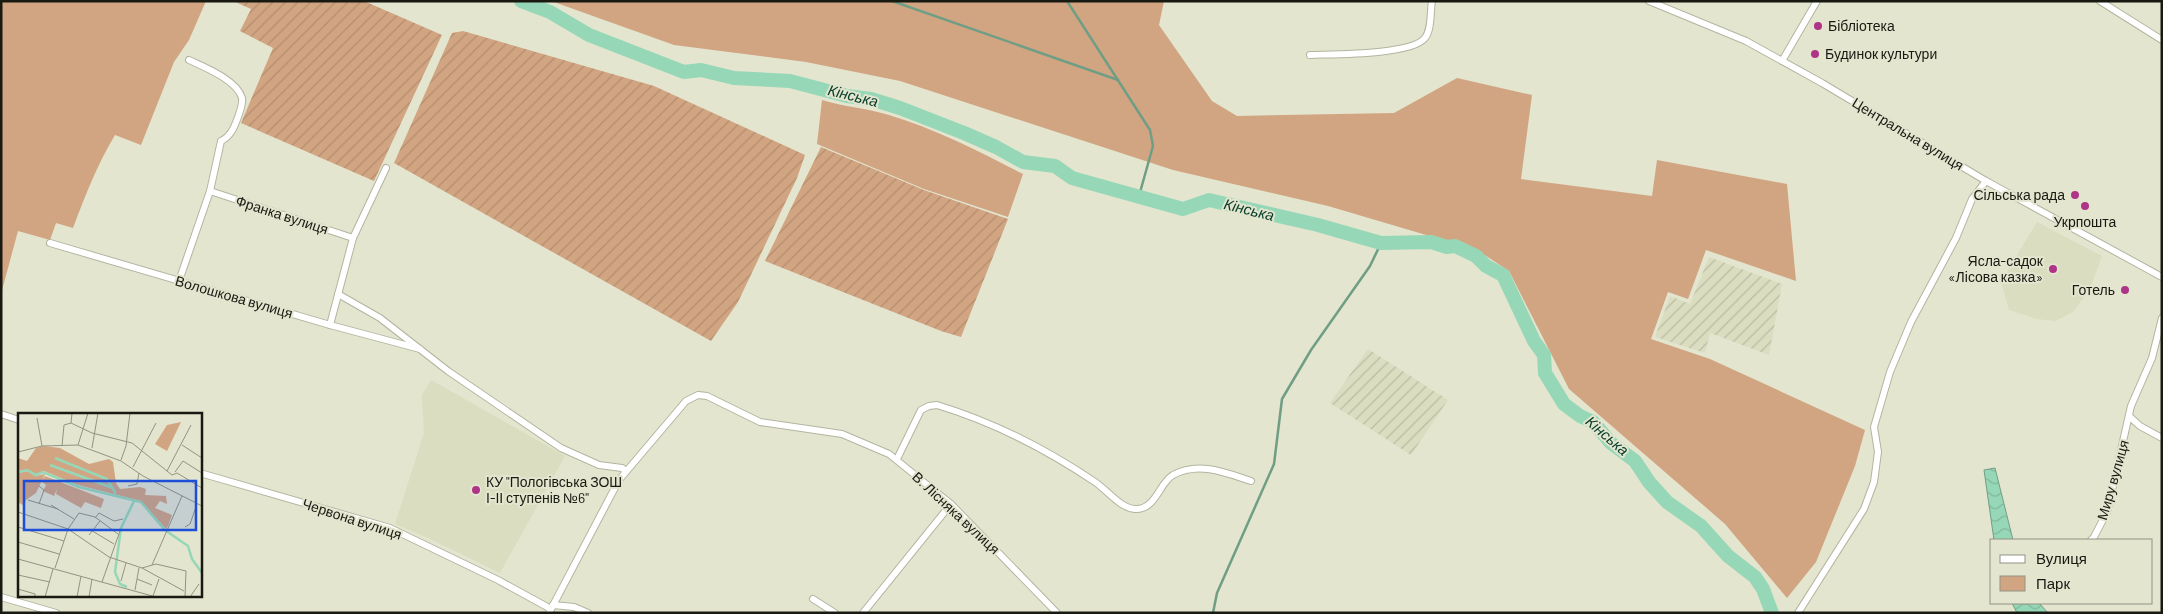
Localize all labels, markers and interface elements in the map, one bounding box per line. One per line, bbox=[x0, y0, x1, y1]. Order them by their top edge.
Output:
place label: Бібліотека bbox=[1828, 17, 1895, 34]
marker: Бібліотека bbox=[1812, 20, 1824, 32]
place label: Будинок культури bbox=[1825, 45, 1937, 62]
marker: Будинок культури bbox=[1809, 48, 1821, 60]
water label: Кінська bbox=[826, 80, 880, 110]
street label: Центральна вулиця bbox=[1849, 94, 1967, 174]
place label: Сільська рада bbox=[1973, 186, 2065, 203]
marker: Сільська рада bbox=[2069, 189, 2081, 201]
street label: Франка вулиця bbox=[234, 192, 331, 238]
water label: Кінська bbox=[1222, 194, 1276, 224]
marker: Укрпошта bbox=[2079, 200, 2091, 212]
place label: Укрпошта bbox=[2054, 213, 2117, 230]
place label: Ясла-садок «Лісова казка» bbox=[1948, 252, 2044, 285]
marker: Ясла-садок «Лісова казка» bbox=[2047, 263, 2059, 275]
street label: Волошкова вулиця bbox=[173, 272, 295, 321]
place label: Готель bbox=[2072, 281, 2115, 298]
marker: Готель bbox=[2119, 284, 2131, 296]
water label: Кінська bbox=[1582, 412, 1633, 459]
inset map bbox=[18, 413, 201, 596]
street label: Миру вулиця bbox=[2093, 438, 2132, 522]
street label: В. Лісняка вулиця bbox=[909, 468, 1003, 557]
place label: КУ "Пологівська ЗОШ І-ІІ ступенів №6" bbox=[486, 473, 622, 506]
marker: КУ "Пологівська ЗОШ І-ІІ ступенів №6" bbox=[470, 484, 482, 496]
street label: Червона вулиця bbox=[300, 494, 404, 543]
legend bbox=[1990, 539, 2153, 604]
text: Вулиця bbox=[2036, 549, 2087, 567]
text: Парк bbox=[2036, 574, 2070, 592]

